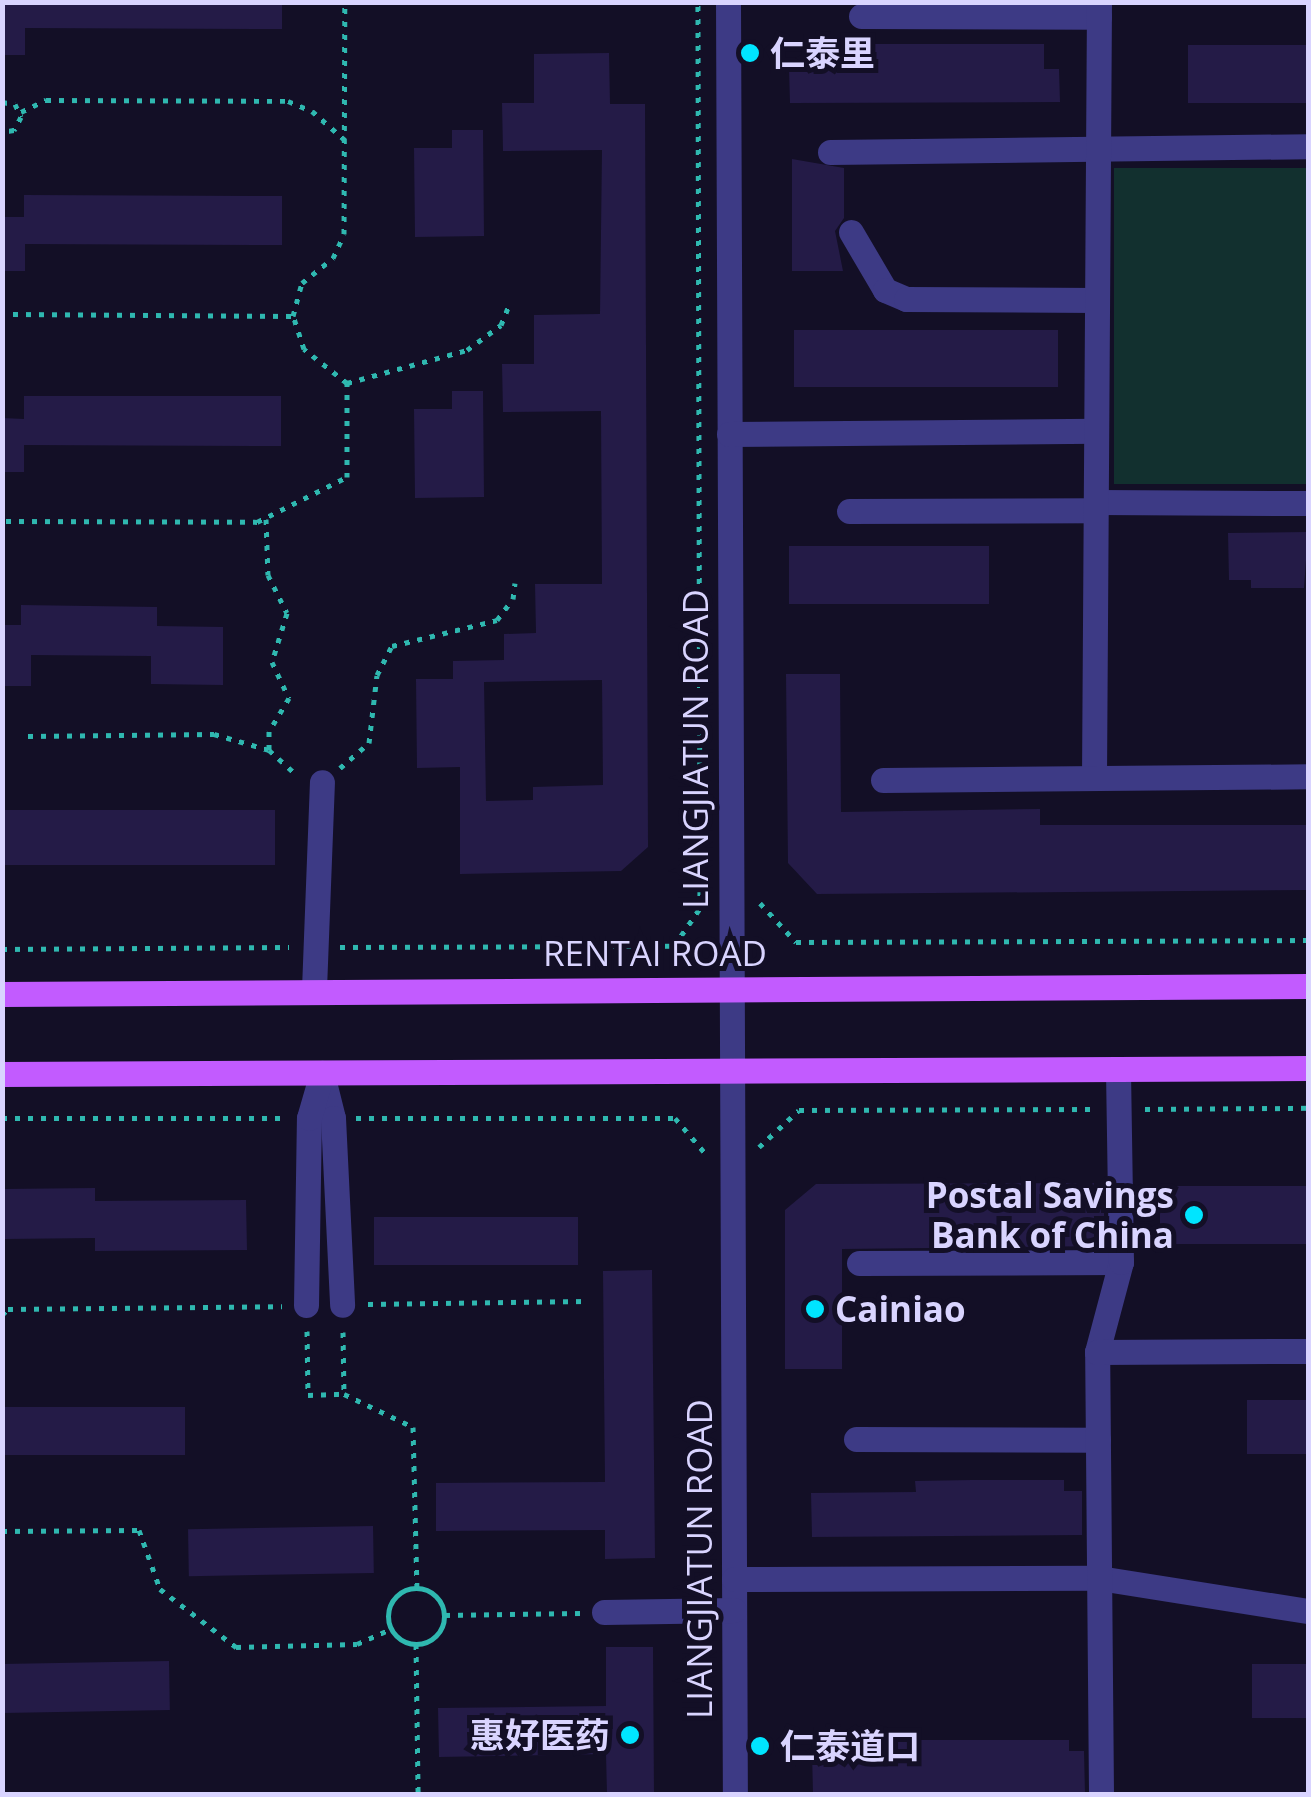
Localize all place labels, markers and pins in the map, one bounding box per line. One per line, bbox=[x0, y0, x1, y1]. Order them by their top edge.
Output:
place label: 仁泰里 bbox=[770, 32, 875, 74]
marker: 仁泰里 bbox=[739, 42, 761, 64]
place label: Postal Savings Bank of China bbox=[926, 1174, 1174, 1256]
marker: Postal Savings Bank of China bbox=[1183, 1204, 1205, 1226]
place label: Cainiao bbox=[835, 1288, 966, 1330]
marker: Cainiao bbox=[804, 1298, 826, 1320]
place label: 惠好医药 bbox=[470, 1714, 610, 1756]
marker: 惠好医药 bbox=[619, 1724, 641, 1746]
place label: 仁泰道口 bbox=[780, 1725, 920, 1767]
marker: 仁泰道口 bbox=[749, 1735, 771, 1757]

